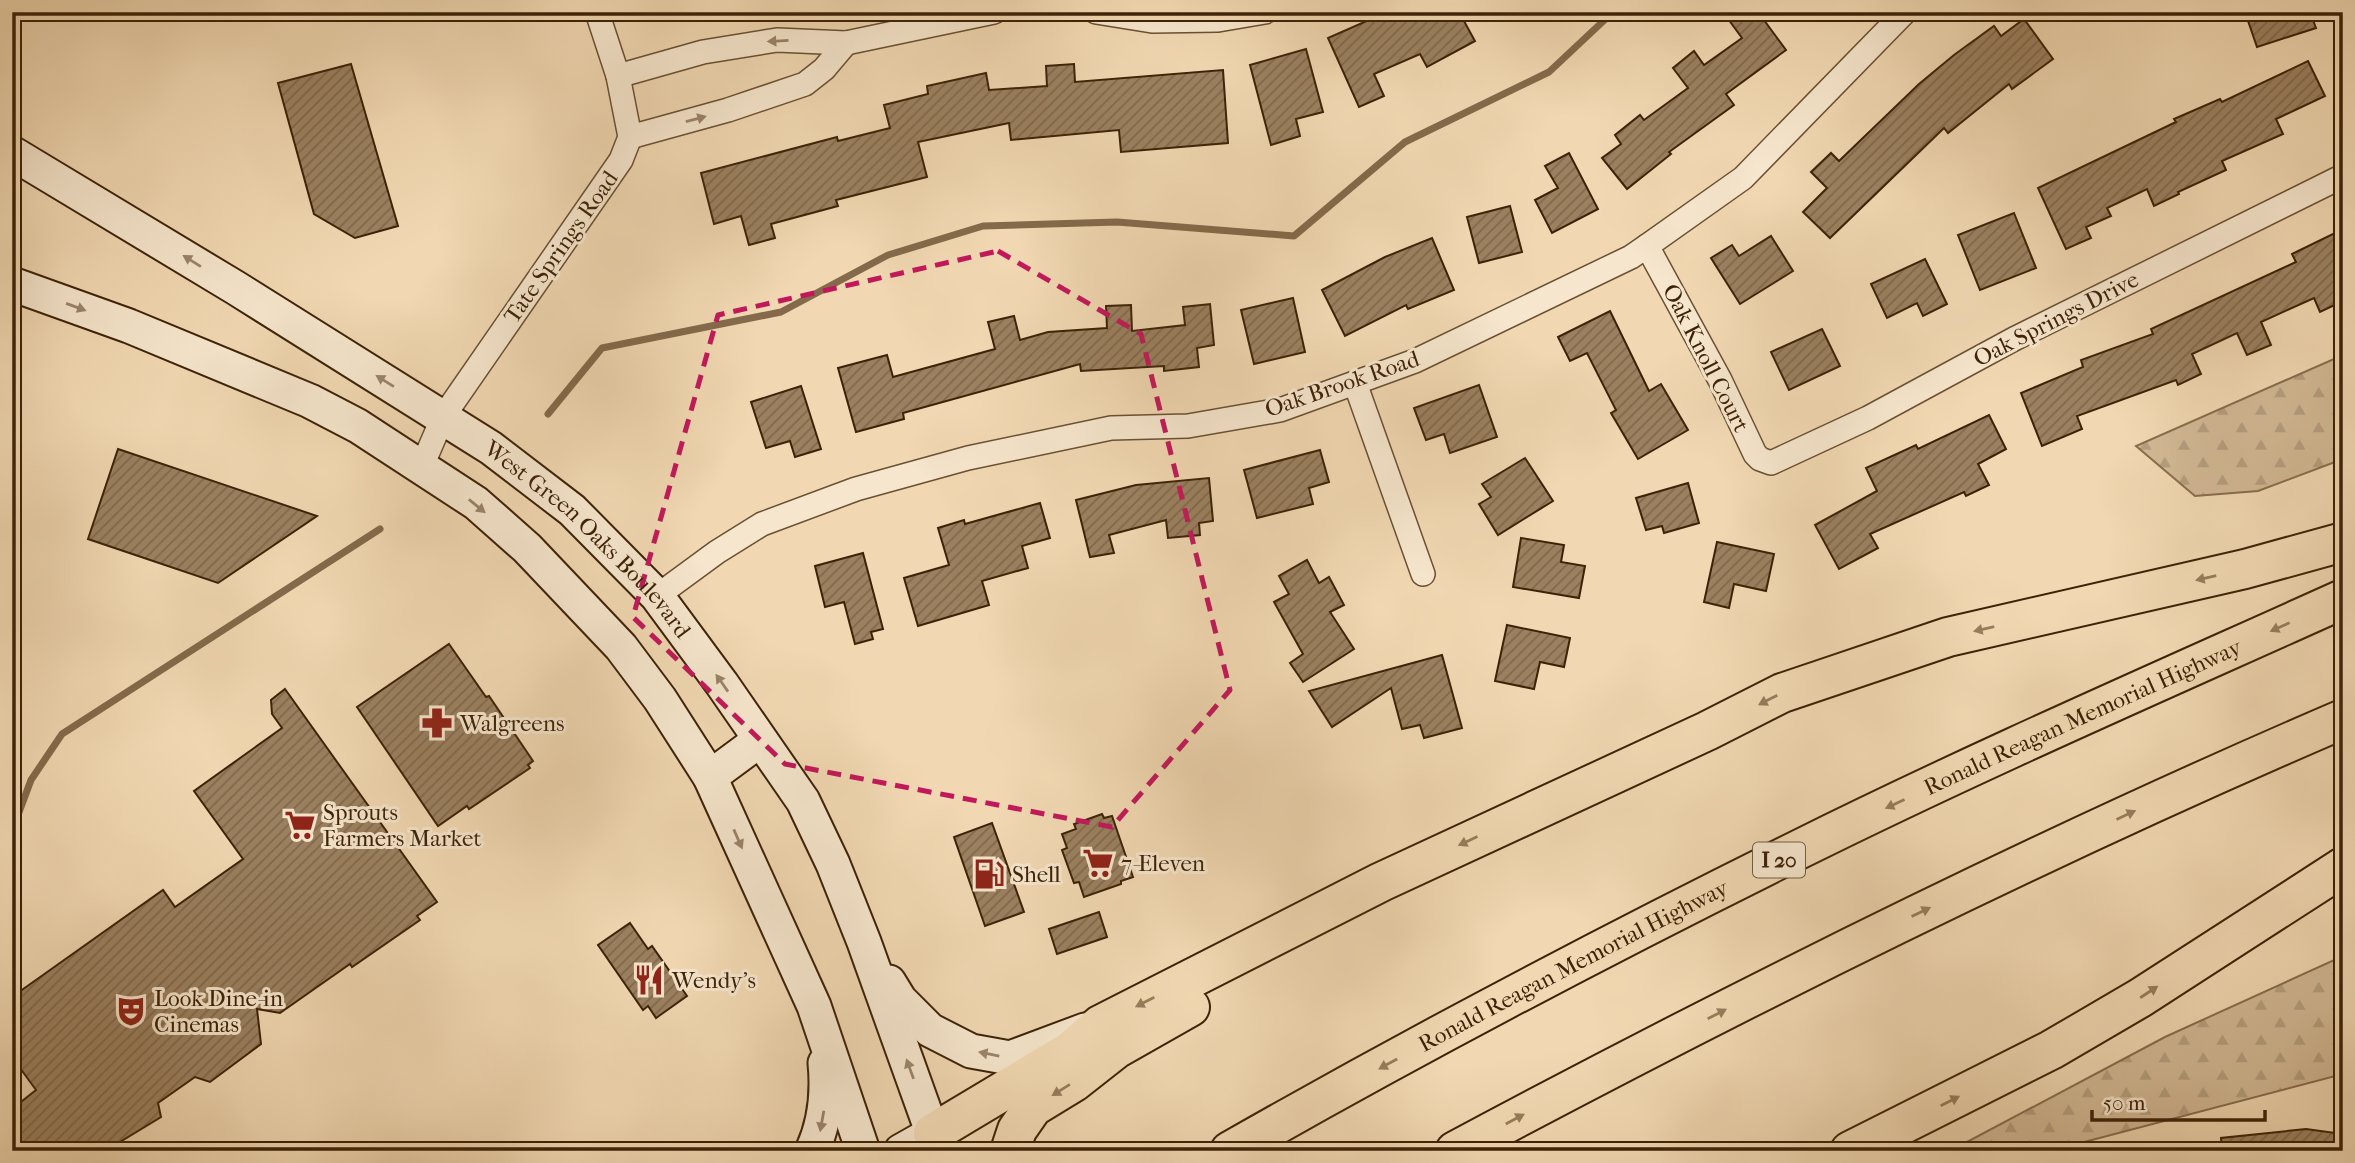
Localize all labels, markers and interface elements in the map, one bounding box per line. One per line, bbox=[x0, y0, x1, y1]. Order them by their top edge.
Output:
one-way arrow bbox=[766, 36, 788, 47]
one-way arrow bbox=[685, 113, 707, 124]
street label: Tate Springs Road bbox=[498, 165, 624, 328]
one-way arrow bbox=[182, 255, 201, 267]
street label: Oak Springs Drive bbox=[1969, 266, 2143, 372]
street label: Oak Knoll Court bbox=[1657, 279, 1755, 437]
one-way arrow bbox=[66, 302, 87, 313]
street label: Oak Brook Road bbox=[1261, 345, 1423, 423]
one-way arrow bbox=[376, 374, 395, 387]
street label: West Green Oaks Boulevard bbox=[478, 434, 697, 643]
one-way arrow bbox=[468, 498, 486, 513]
one-way arrow bbox=[2195, 573, 2217, 584]
one-way arrow bbox=[2270, 622, 2291, 633]
one-way arrow bbox=[1973, 623, 1995, 634]
street label: Ronald Reagan Memorial Highway bbox=[1919, 633, 2246, 801]
one-way arrow bbox=[716, 674, 729, 693]
one-way arrow bbox=[1758, 694, 1778, 705]
pharmacy icon: Walgreens bbox=[420, 706, 454, 740]
place label: Walgreens bbox=[459, 710, 565, 737]
one-way arrow bbox=[1885, 798, 1906, 809]
place label: Sprouts Farmers Market bbox=[323, 799, 482, 852]
supermarket icon: Sprouts Farmers Market bbox=[283, 808, 317, 842]
one-way arrow bbox=[2116, 809, 2137, 820]
one-way arrow bbox=[732, 829, 744, 849]
one-way arrow bbox=[1458, 835, 1478, 846]
road number: I 20 bbox=[1753, 842, 1805, 878]
supermarket icon: 7-Eleven bbox=[1081, 846, 1115, 880]
place label: 7-Eleven bbox=[1121, 850, 1206, 877]
fuel station icon: Shell bbox=[972, 857, 1006, 891]
place label: Shell bbox=[1012, 861, 1061, 888]
street label: Ronald Reagan Memorial Highway bbox=[1413, 873, 1733, 1057]
one-way arrow bbox=[1911, 906, 1931, 918]
restaurant icon: Wendy's bbox=[632, 963, 666, 997]
place label: Wendy's bbox=[671, 967, 756, 994]
place label: Look Dine-in Cinemas bbox=[154, 985, 284, 1038]
one-way arrow bbox=[2140, 986, 2159, 999]
theatre icon: Look Dine-in Cinemas bbox=[114, 994, 148, 1028]
one-way arrow bbox=[1135, 996, 1155, 1008]
one-way arrow bbox=[1707, 1008, 1727, 1019]
one-way arrow bbox=[978, 1049, 1000, 1060]
one-way arrow bbox=[904, 1058, 915, 1079]
one-way arrow bbox=[1378, 1058, 1398, 1070]
scale bar bbox=[2092, 1079, 2266, 1123]
one-way arrow bbox=[1052, 1084, 1071, 1096]
text: 50 m bbox=[2103, 1091, 2146, 1115]
one-way arrow bbox=[1940, 1095, 1960, 1106]
one-way arrow bbox=[816, 1110, 827, 1132]
one-way arrow bbox=[1505, 1113, 1525, 1124]

